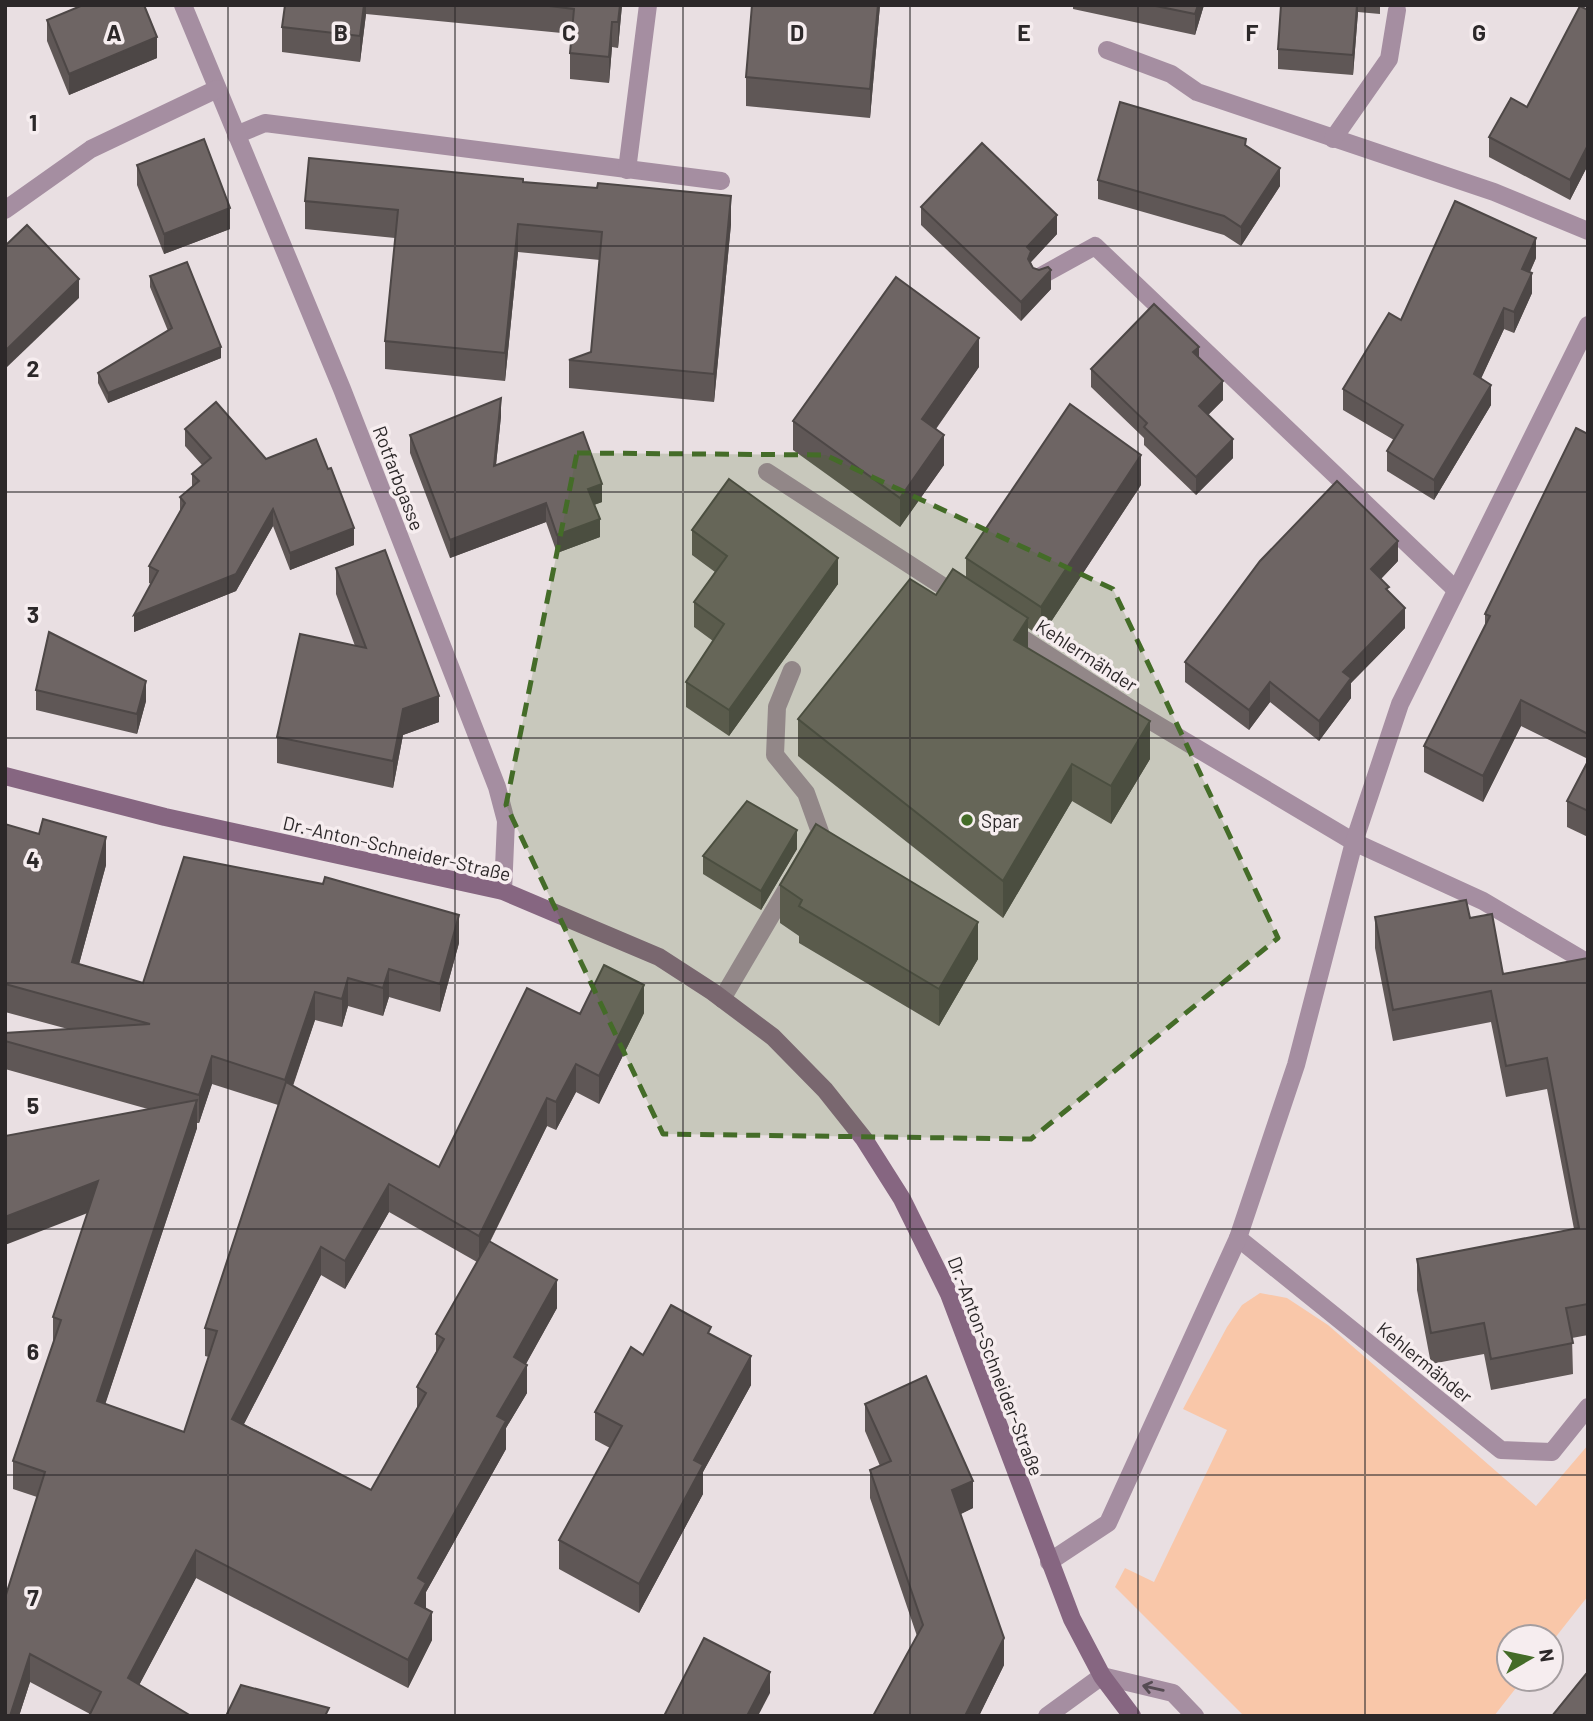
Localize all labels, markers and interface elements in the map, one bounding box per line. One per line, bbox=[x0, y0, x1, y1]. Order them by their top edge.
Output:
text: A bbox=[106, 18, 122, 46]
text: B bbox=[334, 18, 348, 46]
text: C bbox=[562, 18, 576, 46]
text: D bbox=[790, 18, 804, 46]
text: E bbox=[1017, 18, 1031, 46]
text: F bbox=[1246, 18, 1259, 46]
text: G bbox=[1472, 18, 1486, 46]
text: 1 bbox=[29, 108, 37, 136]
text: 2 bbox=[27, 354, 39, 382]
street label: Rotfarbgasse bbox=[369, 422, 429, 534]
text: 3 bbox=[27, 600, 39, 628]
street label: Kehlermähder bbox=[1032, 614, 1142, 696]
place label: Spar bbox=[981, 809, 1019, 832]
street label: Dr.-Anton-Schneider-Straße bbox=[281, 811, 513, 885]
marker: Spar bbox=[959, 812, 975, 828]
text: 4 bbox=[26, 845, 40, 873]
text: 5 bbox=[27, 1091, 39, 1119]
street label: Dr.-Anton-Schneider-Straße bbox=[943, 1253, 1049, 1479]
street label: Kehlermähder bbox=[1373, 1317, 1477, 1407]
text: 6 bbox=[27, 1337, 39, 1365]
text: 7 bbox=[27, 1583, 39, 1611]
north arrow bbox=[1495, 1623, 1565, 1693]
text: N bbox=[1535, 1647, 1560, 1663]
one-way arrow bbox=[1142, 1681, 1165, 1694]

